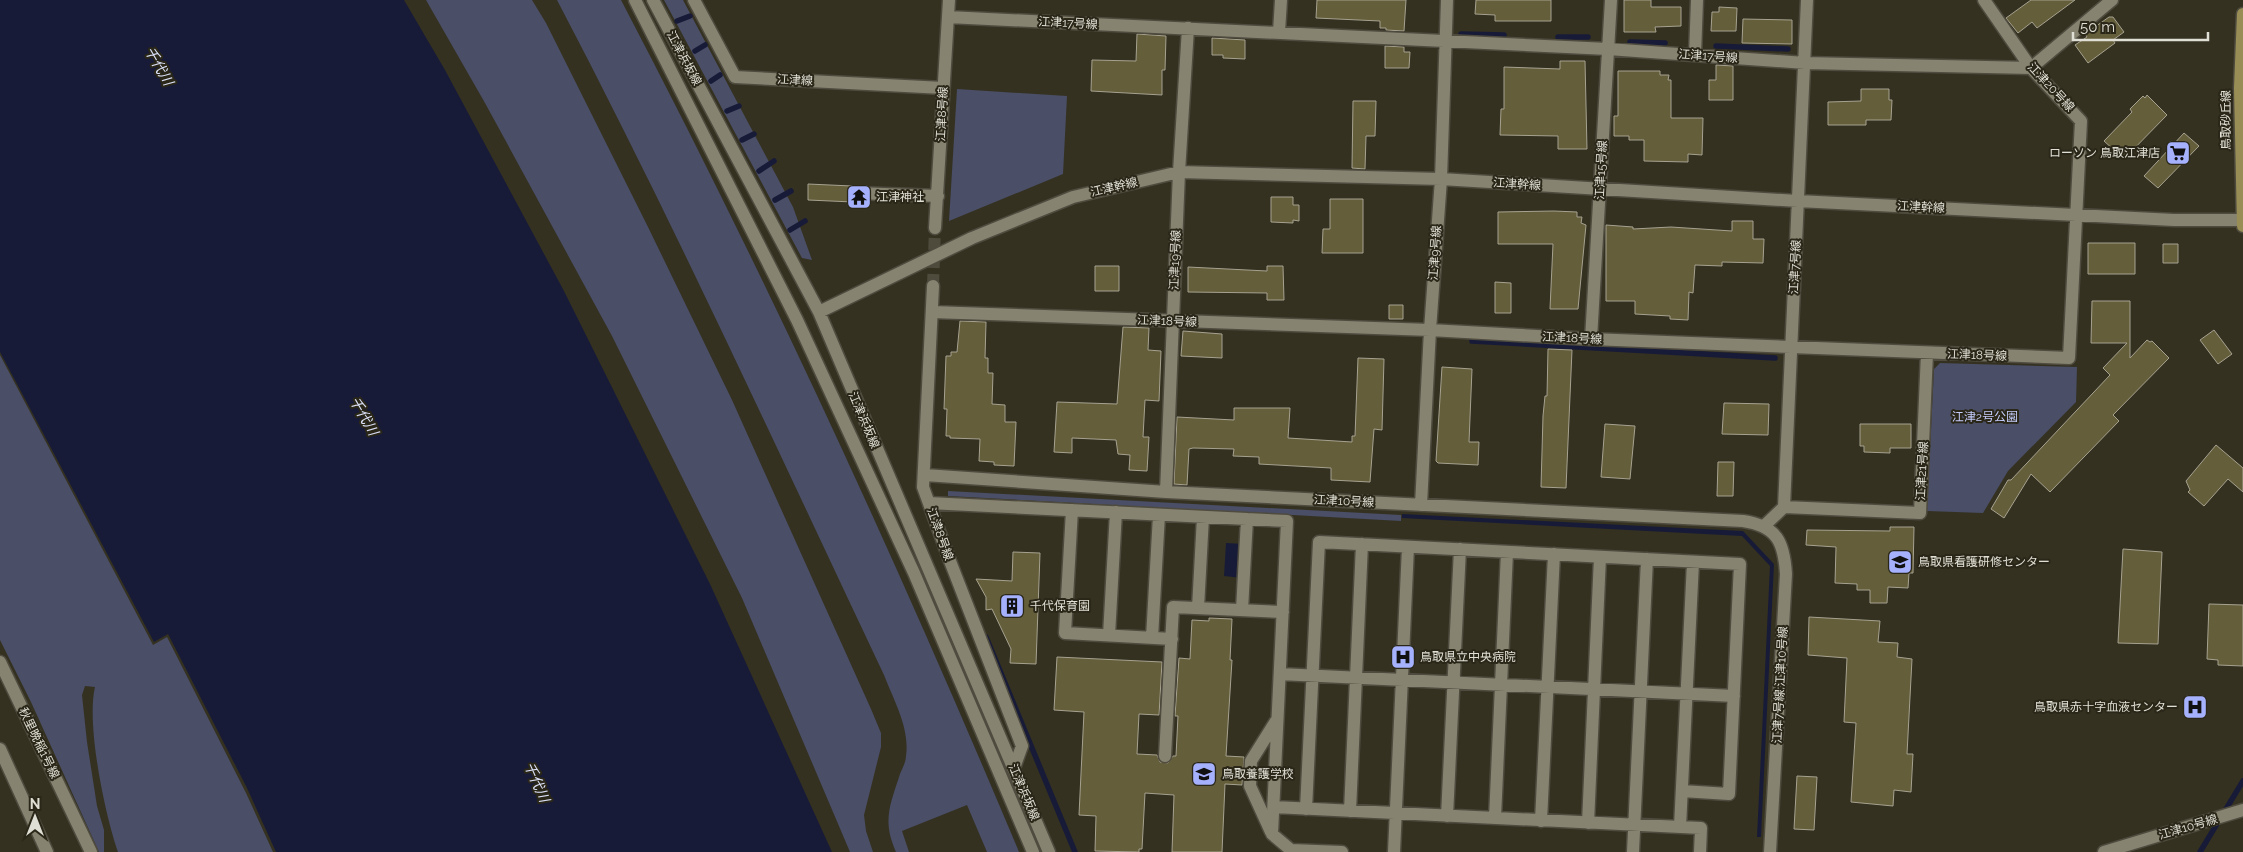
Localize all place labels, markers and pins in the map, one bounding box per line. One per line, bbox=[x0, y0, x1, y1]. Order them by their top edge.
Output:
supermarket icon: ローソン 鳥取江津店 bbox=[2165, 140, 2191, 166]
place label: ローソン 鳥取江津店 bbox=[2049, 146, 2160, 160]
temple icon: 江津神社 bbox=[846, 184, 872, 210]
place label: 江津神社 bbox=[876, 190, 924, 204]
school or university icon: 鳥取県看護研修センター bbox=[1887, 549, 1913, 575]
place label: 鳥取県看護研修センター bbox=[1918, 555, 2050, 569]
building icon: 千代保育園 bbox=[999, 593, 1025, 619]
place label: 千代保育園 bbox=[1030, 599, 1090, 613]
hospital icon: 鳥取県立中央病院 bbox=[1390, 644, 1416, 670]
place label: 鳥取県立中央病院 bbox=[1420, 650, 1516, 664]
hospital icon: 鳥取県赤十字血液センター bbox=[2182, 694, 2208, 720]
place label: 鳥取県赤十字血液センター bbox=[2034, 700, 2178, 714]
school or university icon: 鳥取養護学校 bbox=[1191, 761, 1217, 787]
place label: 鳥取養護学校 bbox=[1222, 767, 1294, 781]

